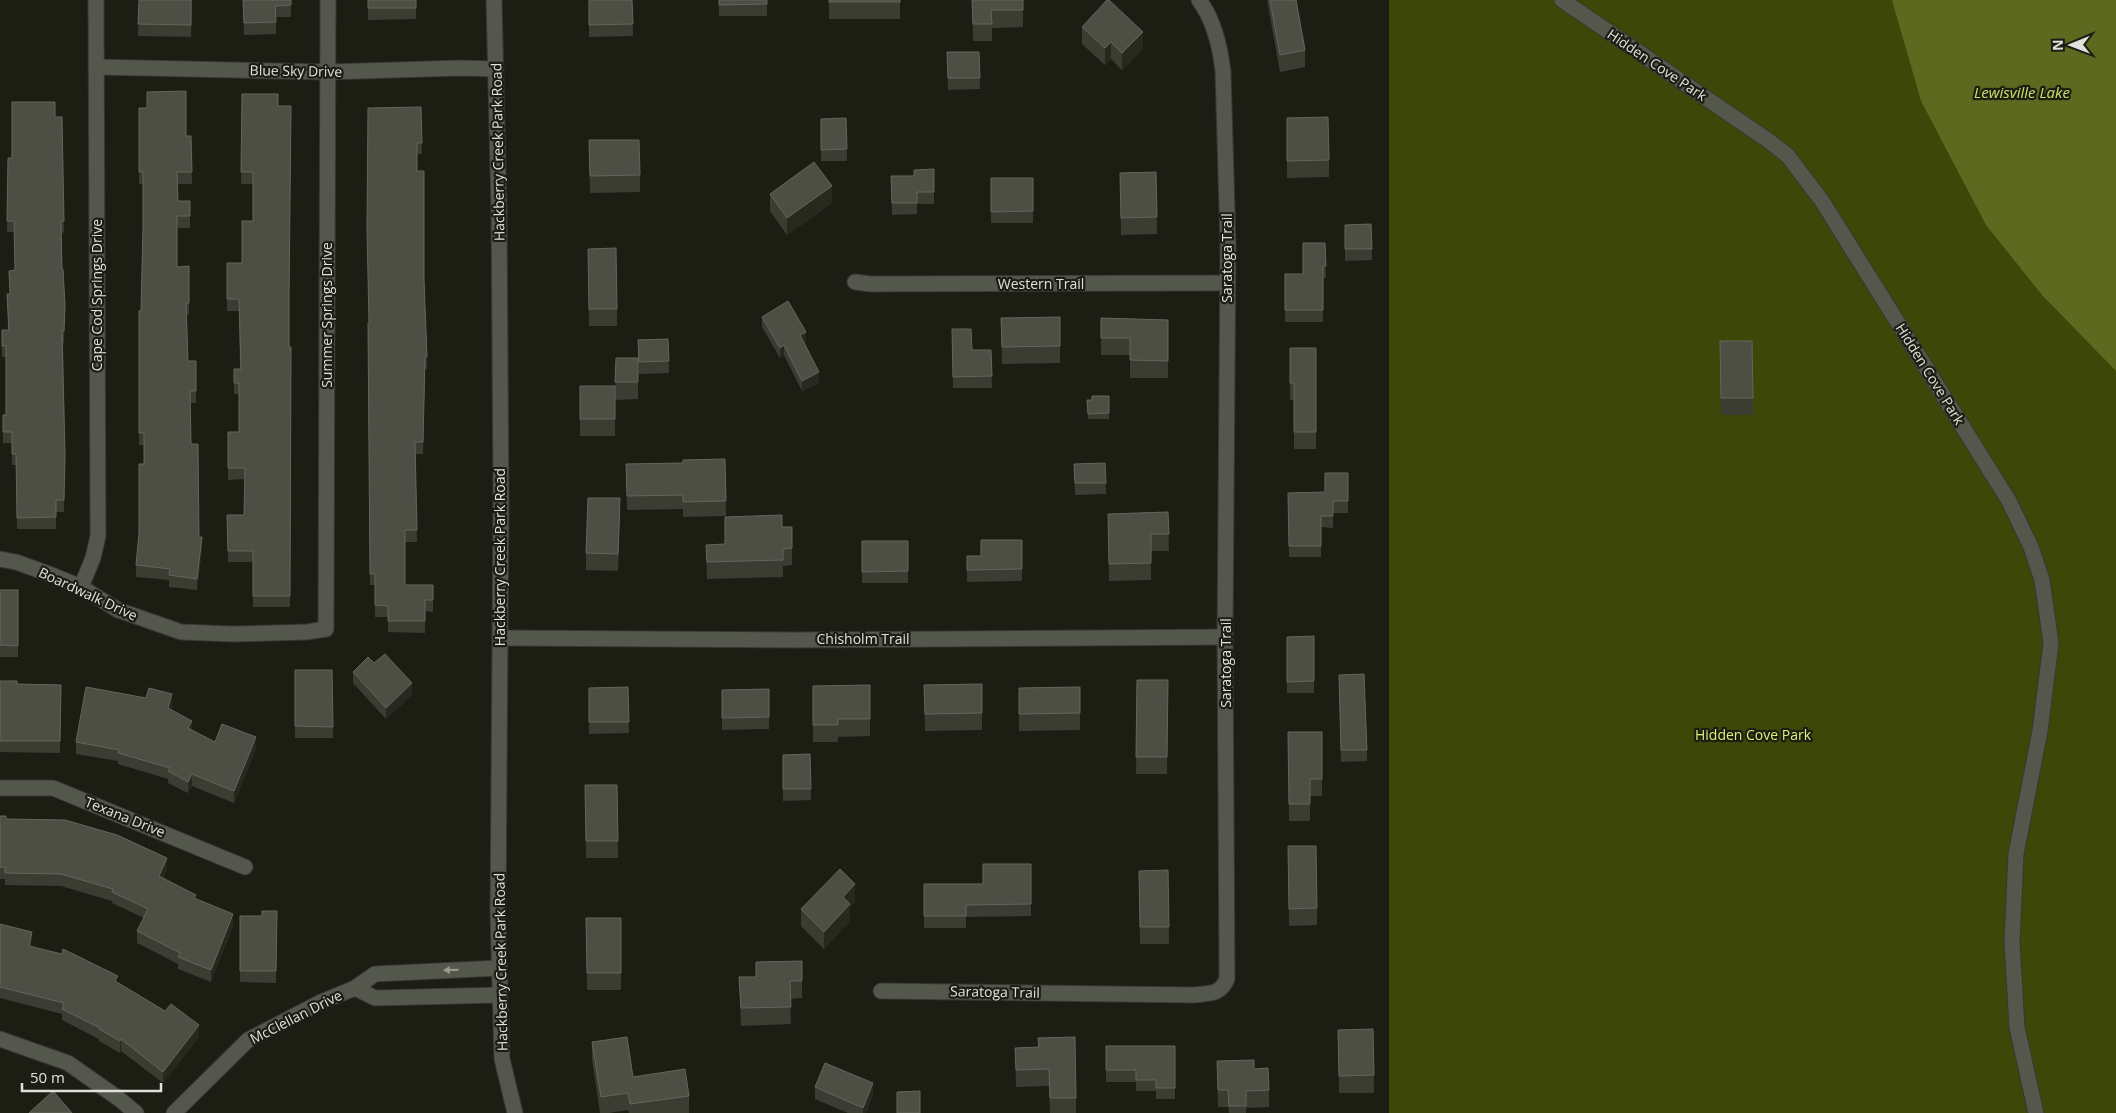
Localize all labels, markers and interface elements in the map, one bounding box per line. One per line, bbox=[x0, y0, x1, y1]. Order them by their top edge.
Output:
north arrow bbox=[2046, 20, 2096, 70]
street label: Hidden Cove Park bbox=[1604, 24, 1711, 105]
text: N bbox=[2048, 39, 2067, 51]
street label: Blue Sky Drive bbox=[250, 60, 343, 81]
street label: Hackberry Creek Park Road bbox=[486, 63, 509, 241]
water label: Lewisville Lake bbox=[1974, 82, 2070, 102]
street label: Saratoga Trail bbox=[1217, 213, 1236, 303]
street label: Cape Cod Springs Drive bbox=[87, 219, 106, 371]
street label: Summer Springs Drive bbox=[317, 242, 336, 388]
street label: Western Trail bbox=[998, 274, 1084, 293]
street label: Hidden Cove Park bbox=[1892, 319, 1970, 429]
street label: Hackberry Creek Park Road bbox=[490, 468, 509, 646]
street label: Boardwalk Drive bbox=[36, 562, 141, 625]
street label: Saratoga Trail bbox=[1216, 618, 1235, 708]
street label: Chisholm Trail bbox=[816, 629, 910, 648]
park label: Hidden Cove Park bbox=[1695, 725, 1812, 744]
street label: Texana Drive bbox=[82, 792, 168, 841]
street label: Hackberry Creek Park Road bbox=[489, 873, 512, 1051]
one-way arrow bbox=[442, 966, 458, 974]
street label: Saratoga Trail bbox=[950, 981, 1040, 1002]
street label: McClellan Drive bbox=[247, 985, 345, 1048]
scale bar bbox=[22, 1060, 161, 1092]
text: 50 m bbox=[30, 1067, 65, 1087]

